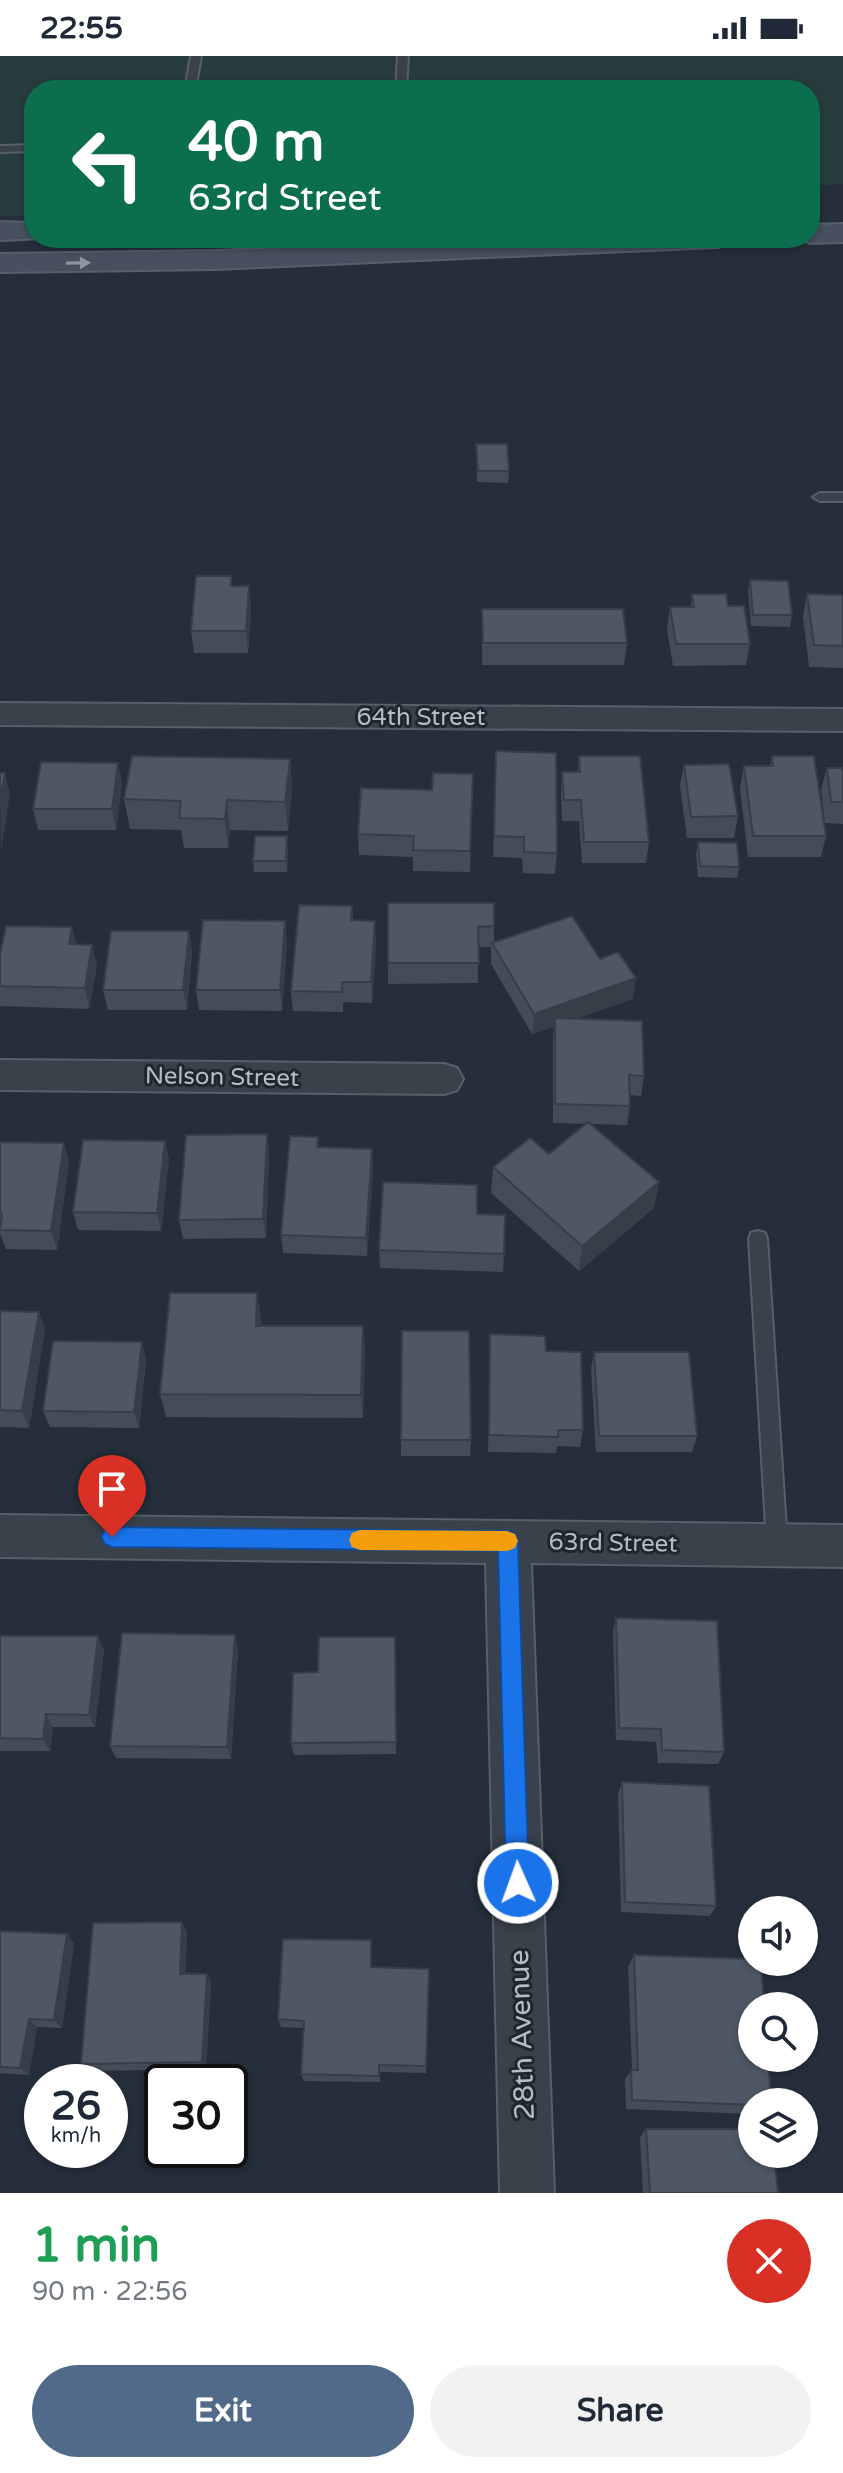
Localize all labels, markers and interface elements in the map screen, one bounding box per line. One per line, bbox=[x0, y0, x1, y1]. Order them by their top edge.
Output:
text: 22:55 bbox=[40, 10, 123, 47]
text: 40 m bbox=[188, 109, 324, 176]
icon: left bbox=[56, 112, 160, 216]
text: 63rd Street bbox=[188, 177, 381, 220]
one-way arrow bbox=[66, 257, 91, 269]
street label: 64th Street bbox=[357, 703, 485, 732]
street label: Nelson Street bbox=[145, 1061, 299, 1093]
pin bbox=[78, 1455, 146, 1537]
icon: arrive bbox=[90, 1467, 134, 1511]
street label: 63rd Street bbox=[548, 1527, 678, 1559]
position arrow bbox=[476, 1841, 560, 1925]
map controls bbox=[738, 1896, 818, 2168]
button: sound bbox=[738, 1896, 818, 1976]
street label: 28th Avenue bbox=[502, 1949, 542, 2121]
button: search bbox=[738, 1992, 818, 2072]
speed limit sign: 30 bbox=[144, 2064, 248, 2168]
text: 26 bbox=[51, 2082, 101, 2130]
button: layers bbox=[738, 2088, 818, 2168]
text: km/h bbox=[51, 2124, 101, 2148]
text: 1 min bbox=[32, 2217, 160, 2275]
button: close bbox=[727, 2219, 811, 2303]
text: 90 m · 22:56 bbox=[32, 2276, 188, 2307]
button: Exit bbox=[32, 2365, 414, 2457]
button: Share bbox=[430, 2365, 811, 2457]

